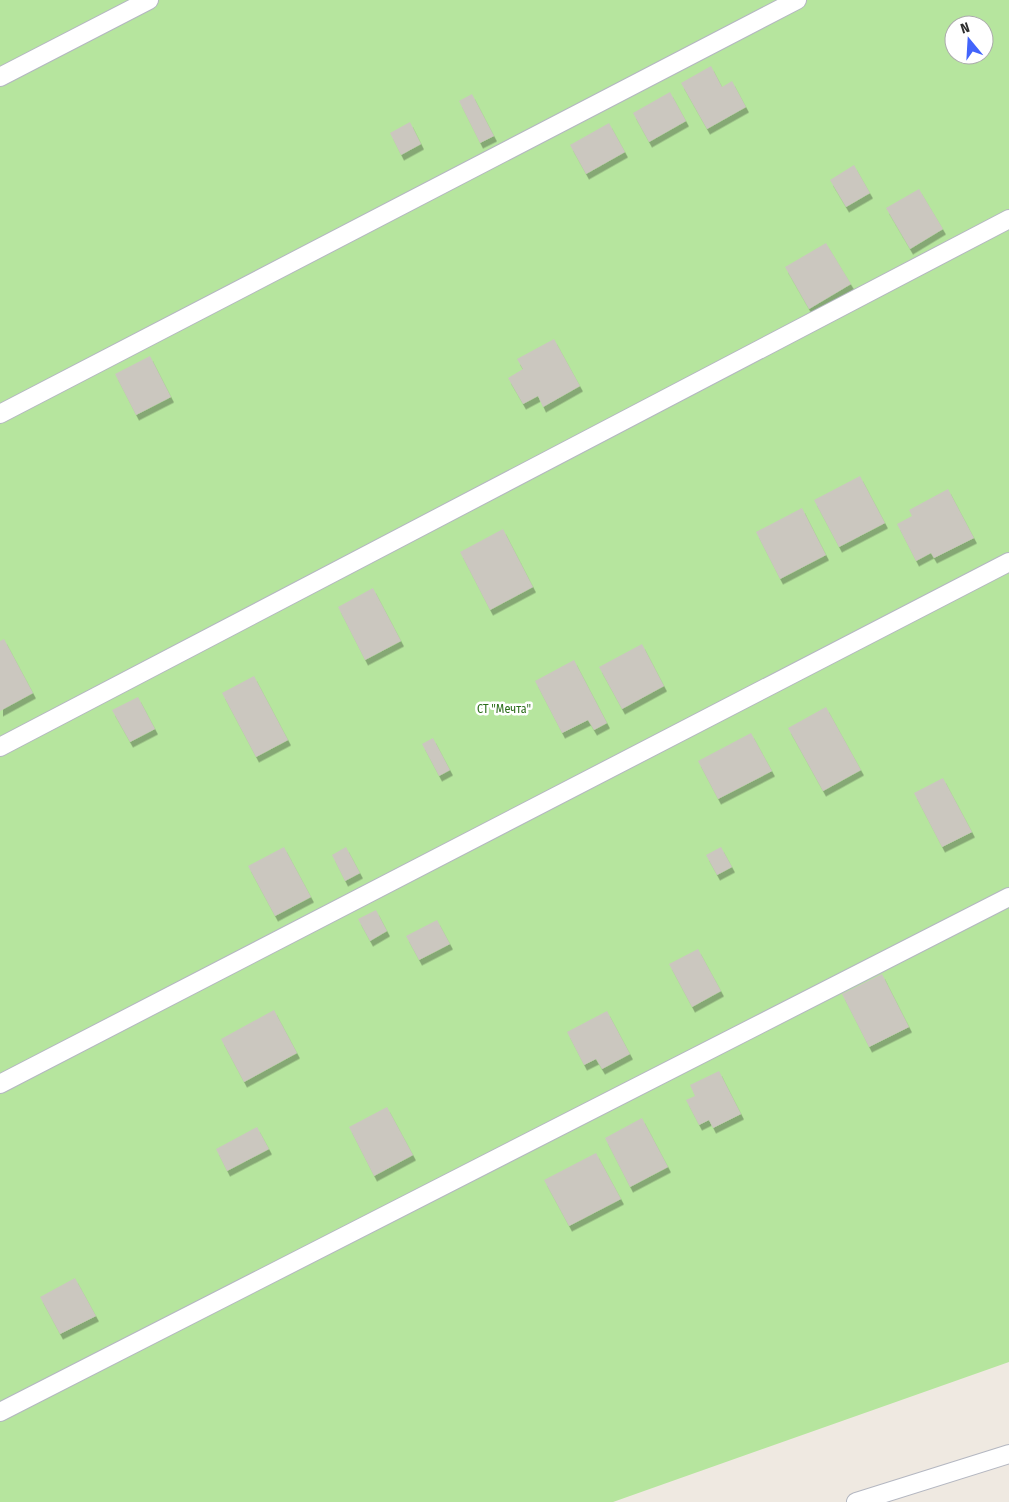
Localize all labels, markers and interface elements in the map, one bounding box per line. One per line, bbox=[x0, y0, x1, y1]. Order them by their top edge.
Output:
north arrow bbox=[944, 15, 994, 65]
text: N bbox=[959, 19, 972, 37]
park label: СТ "Мечта" bbox=[477, 702, 531, 716]

